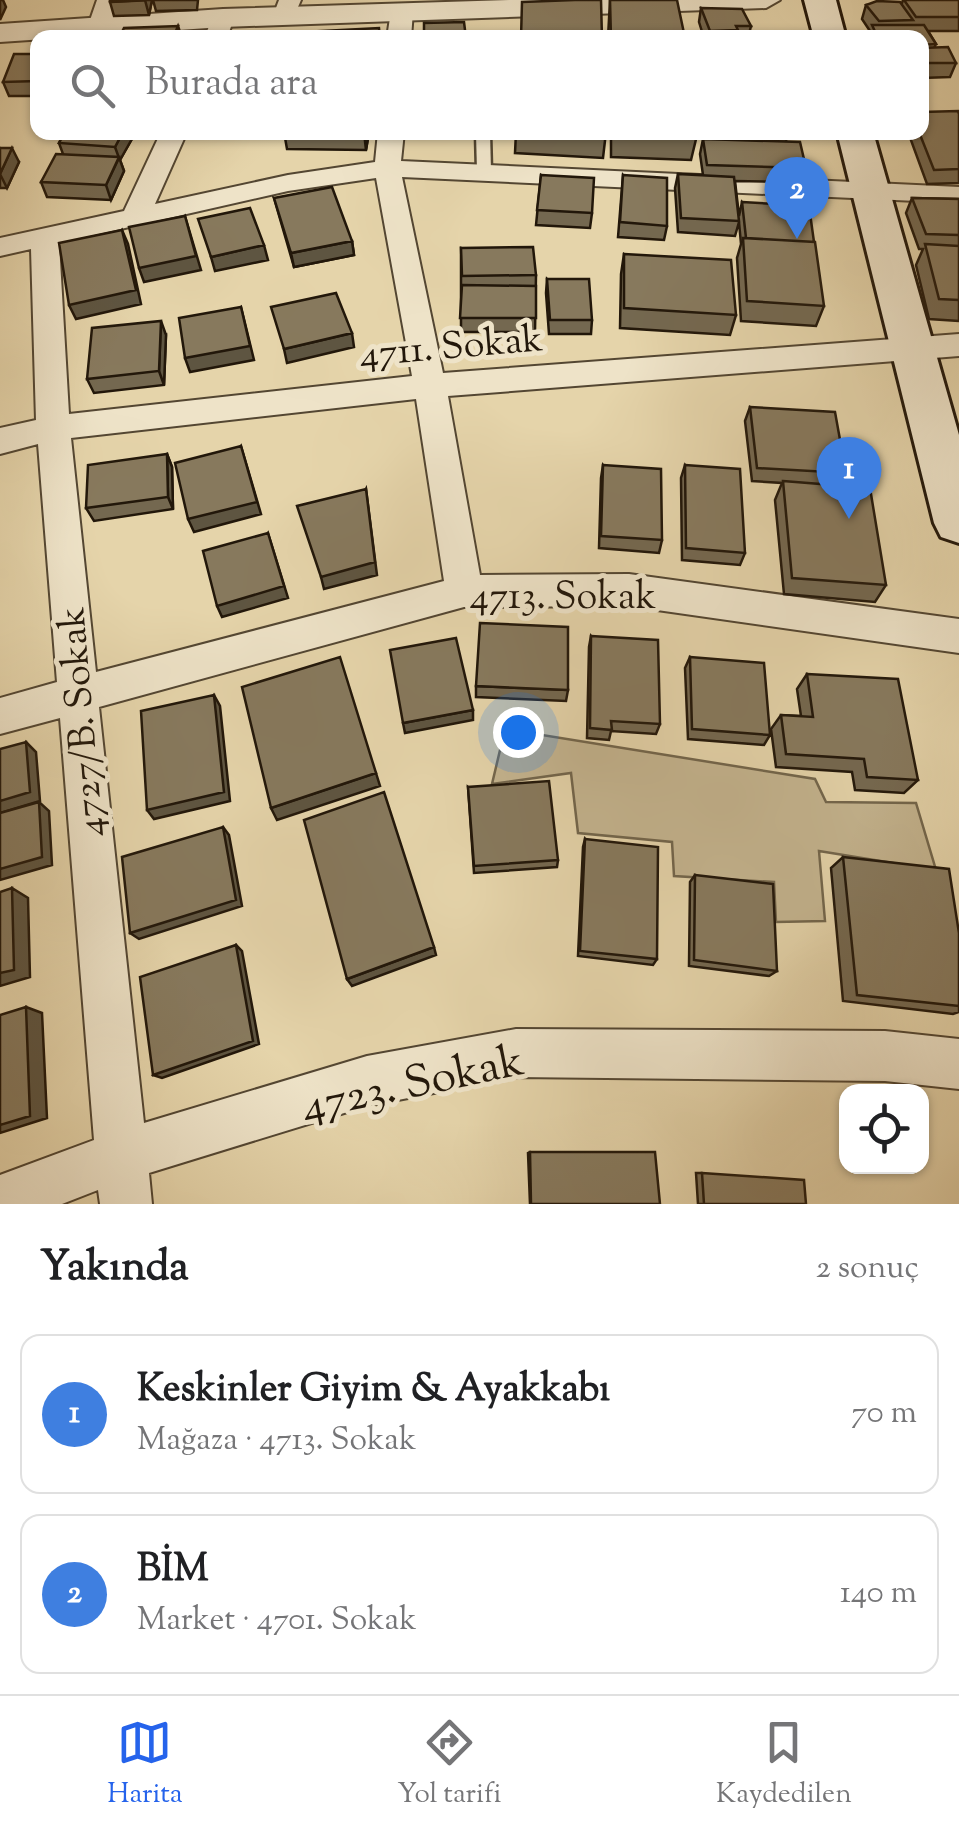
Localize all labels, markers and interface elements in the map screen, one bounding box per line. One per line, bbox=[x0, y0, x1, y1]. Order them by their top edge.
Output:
search box bbox=[30, 30, 929, 140]
icon: search bbox=[65, 58, 120, 113]
text: Burada ara bbox=[145, 58, 318, 112]
pin: 2 bbox=[764, 156, 830, 239]
street label: 4711. Sokak bbox=[357, 314, 546, 384]
pin: 1 bbox=[816, 436, 882, 519]
street label: 4713. Sokak bbox=[470, 572, 656, 626]
street label: 4727/B. Sokak bbox=[47, 604, 121, 839]
your location bbox=[493, 707, 544, 758]
street label: 4723. Sokak bbox=[296, 1031, 530, 1142]
map controls bbox=[839, 1084, 929, 1174]
button: locate bbox=[839, 1084, 929, 1174]
text: Yakında bbox=[40, 1239, 189, 1299]
text: 2 sonuç bbox=[816, 1246, 919, 1292]
text: Keskinler Giyim & Ayakkabı bbox=[137, 1364, 610, 1418]
text: 1 bbox=[69, 1391, 80, 1437]
text: 70 m bbox=[851, 1391, 917, 1437]
text: Mağaza · 4713. Sokak bbox=[137, 1418, 417, 1464]
text: BİM bbox=[137, 1544, 208, 1598]
text: 2 bbox=[67, 1571, 82, 1617]
text: 140 m bbox=[840, 1571, 917, 1617]
text: Market · 4701. Sokak bbox=[137, 1598, 417, 1644]
tab: Harita bbox=[107, 1715, 183, 1815]
tab: Yol tarifi bbox=[397, 1715, 502, 1815]
tab: Kaydedilen bbox=[716, 1715, 852, 1815]

